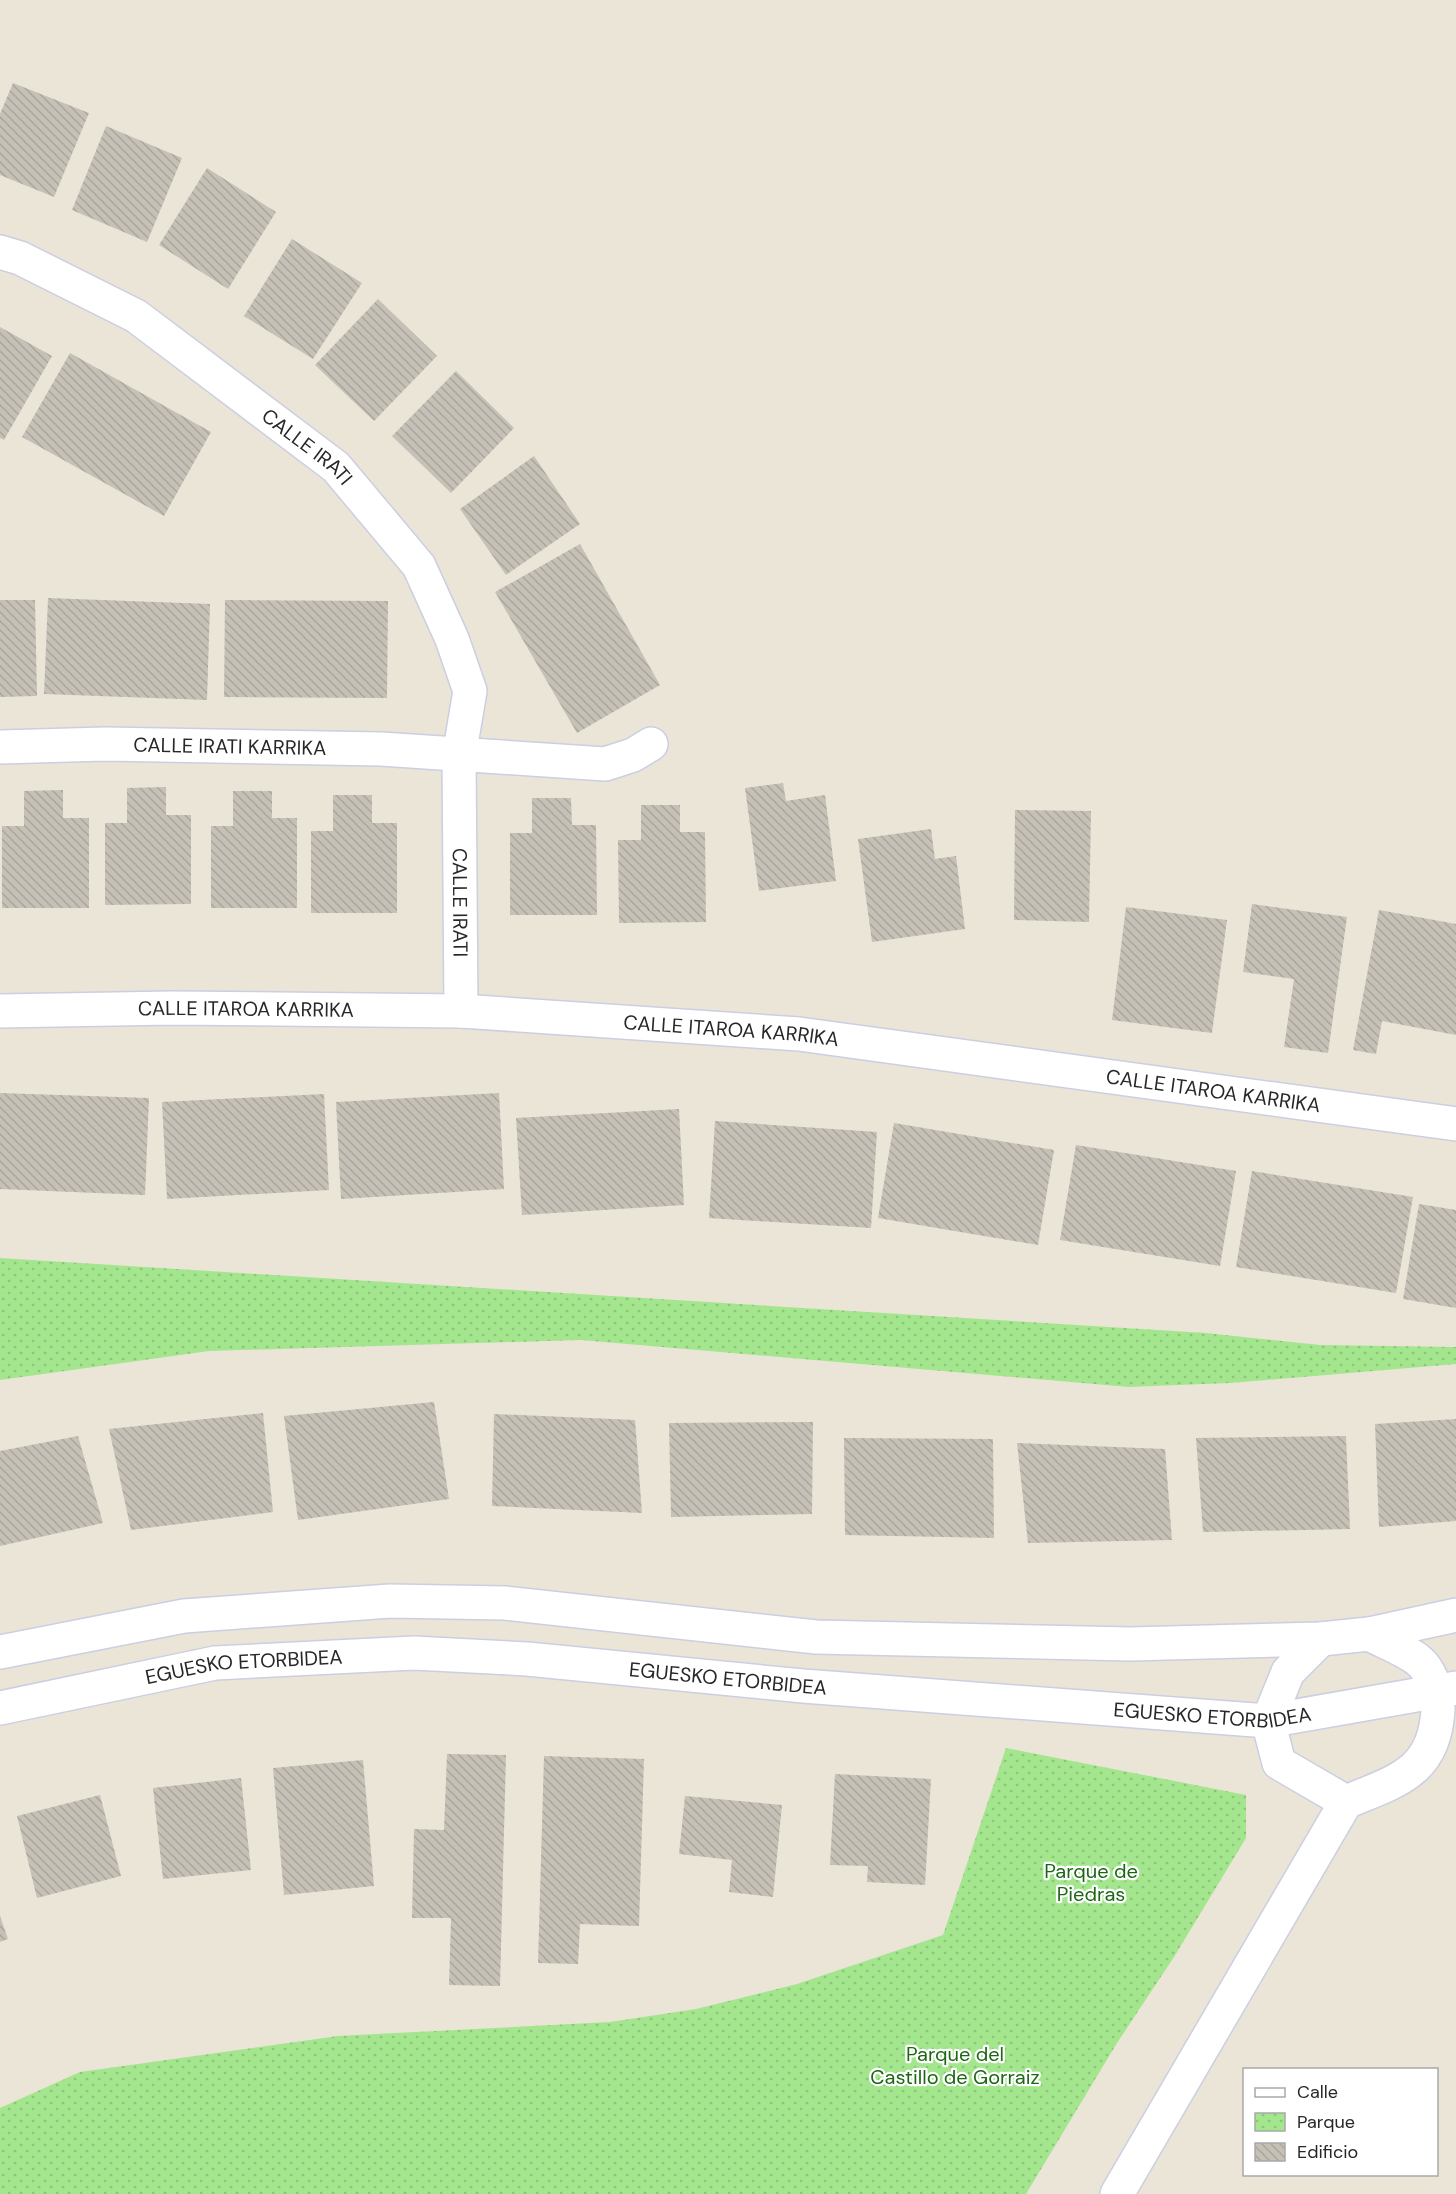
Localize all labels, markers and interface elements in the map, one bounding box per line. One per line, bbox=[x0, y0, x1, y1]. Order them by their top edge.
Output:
street label: CALLE IRATI bbox=[257, 403, 358, 490]
street label: CALLE IRATI KARRIKA bbox=[133, 732, 327, 761]
street label: CALLE IRATI bbox=[447, 848, 474, 957]
street label: CALLE ITAROA KARRIKA bbox=[138, 995, 354, 1023]
street label: CALLE ITAROA KARRIKA bbox=[623, 1009, 841, 1052]
street label: CALLE ITAROA KARRIKA bbox=[1105, 1063, 1322, 1118]
street label: EGUESKO ETORBIDEA bbox=[143, 1644, 343, 1690]
street label: EGUESKO ETORBIDEA bbox=[628, 1656, 828, 1701]
street label: EGUESKO ETORBIDEA bbox=[1113, 1696, 1313, 1734]
park label: Parque de Piedras bbox=[1044, 1858, 1138, 1907]
park label: Parque del Castillo de Gorraiz bbox=[870, 2041, 1040, 2090]
legend bbox=[1243, 2068, 1438, 2176]
text: Calle bbox=[1297, 2080, 1338, 2104]
text: Parque bbox=[1297, 2110, 1355, 2134]
text: Edificio bbox=[1297, 2140, 1358, 2164]

